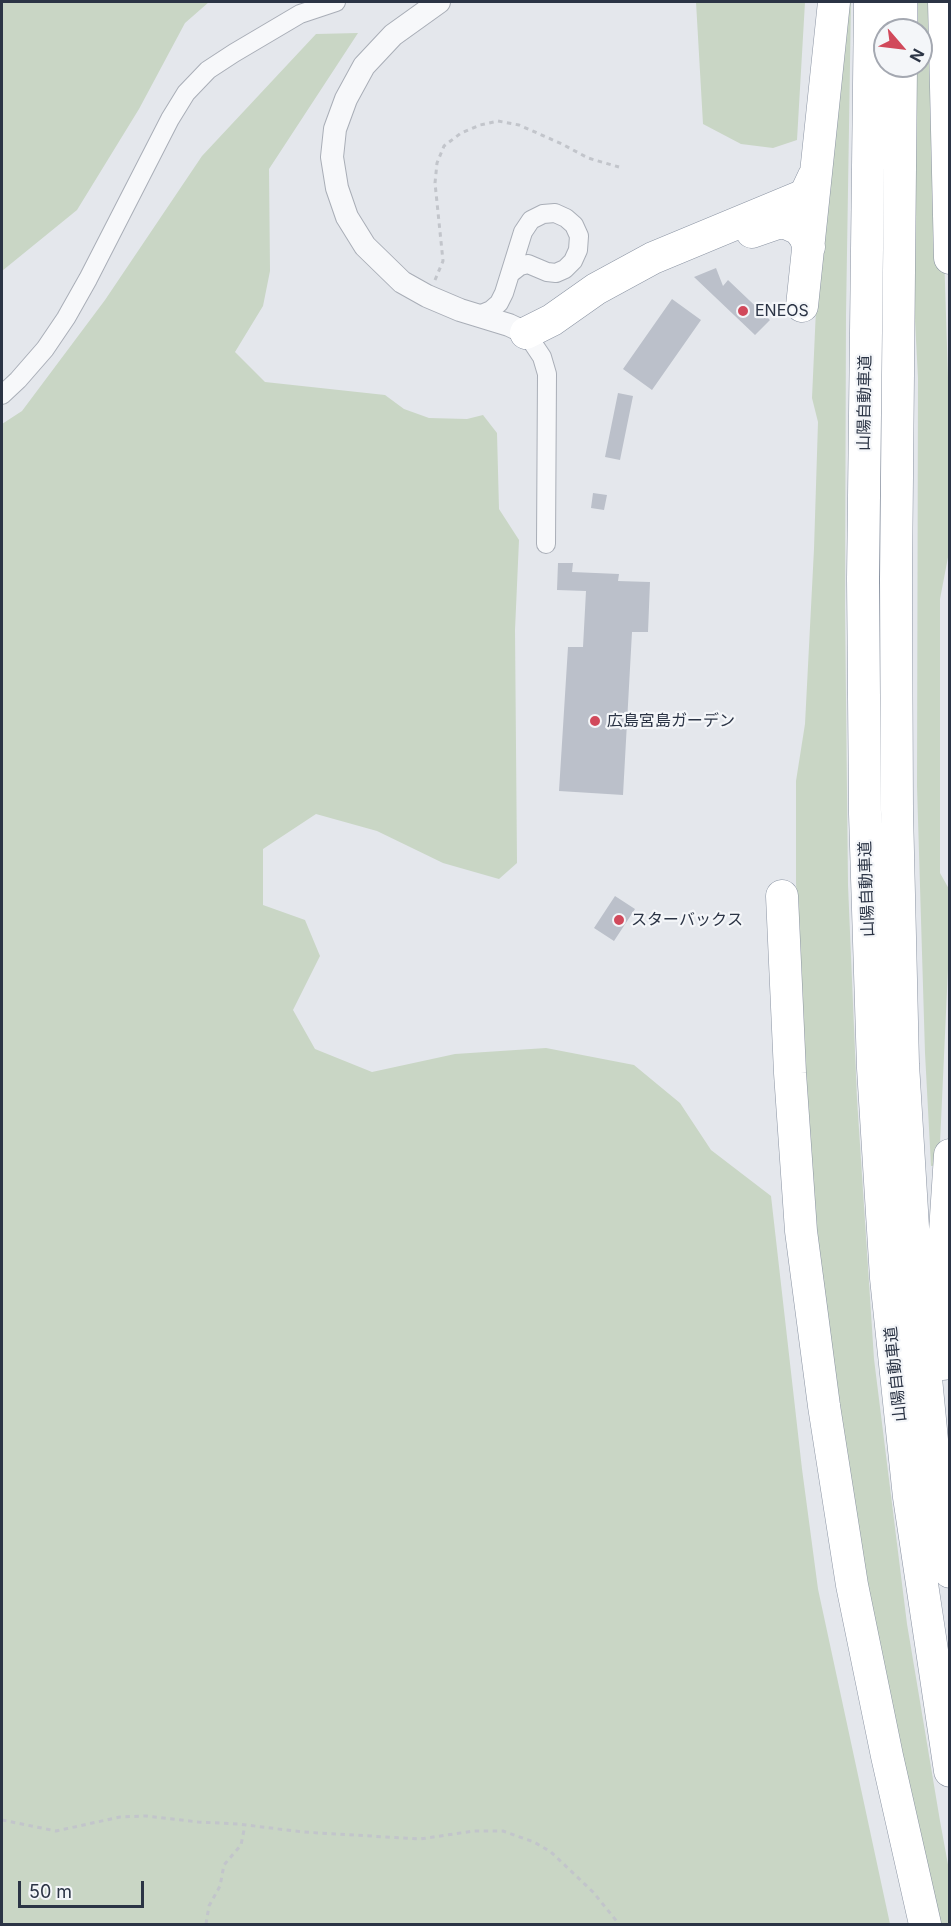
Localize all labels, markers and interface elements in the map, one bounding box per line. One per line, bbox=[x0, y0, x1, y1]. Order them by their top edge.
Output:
north arrow bbox=[873, 18, 933, 78]
text: N bbox=[905, 45, 929, 66]
place label: ENEOS bbox=[755, 301, 809, 321]
marker: ENEOS bbox=[736, 304, 750, 318]
street label: 山陽自動車道 bbox=[855, 355, 875, 451]
place label: 広島宮島ガーデン bbox=[607, 711, 735, 731]
marker: 広島宮島ガーデン bbox=[588, 714, 602, 728]
street label: 山陽自動車道 bbox=[856, 841, 878, 937]
place label: スターバックス bbox=[631, 910, 743, 930]
marker: スターバックス bbox=[612, 913, 626, 927]
street label: 山陽自動車道 bbox=[881, 1325, 911, 1423]
scale bar bbox=[21, 1869, 147, 1907]
text: 50 m bbox=[29, 1881, 72, 1902]

